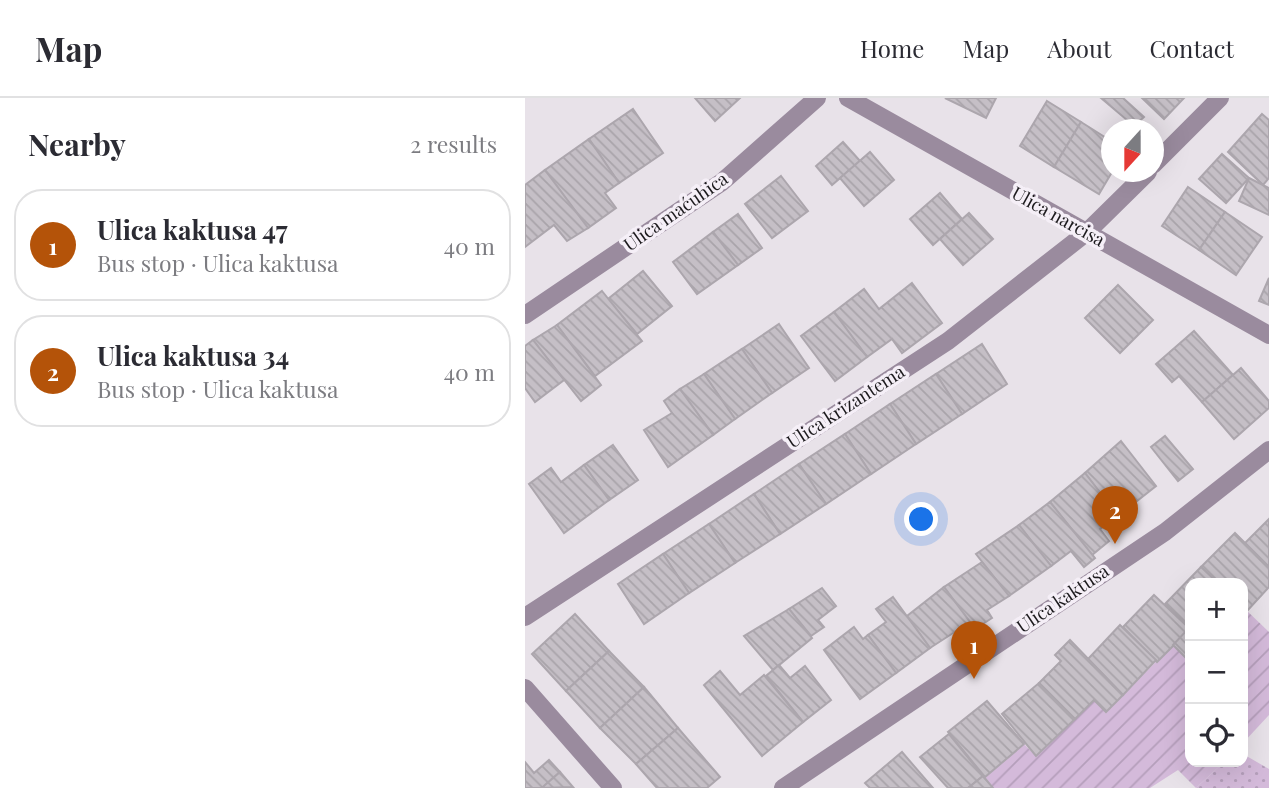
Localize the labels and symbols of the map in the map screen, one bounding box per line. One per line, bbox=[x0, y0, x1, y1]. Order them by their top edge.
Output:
north arrow bbox=[1101, 119, 1164, 182]
street label: Ulica maćuhica bbox=[619, 166, 732, 256]
street label: Ulica narcisa bbox=[1008, 181, 1109, 252]
street label: Ulica krizantema bbox=[782, 359, 909, 453]
pin: 2 bbox=[1092, 486, 1138, 544]
your location bbox=[904, 502, 938, 536]
street label: Ulica kaktusa bbox=[1012, 558, 1113, 638]
pin: 1 bbox=[951, 621, 997, 679]

